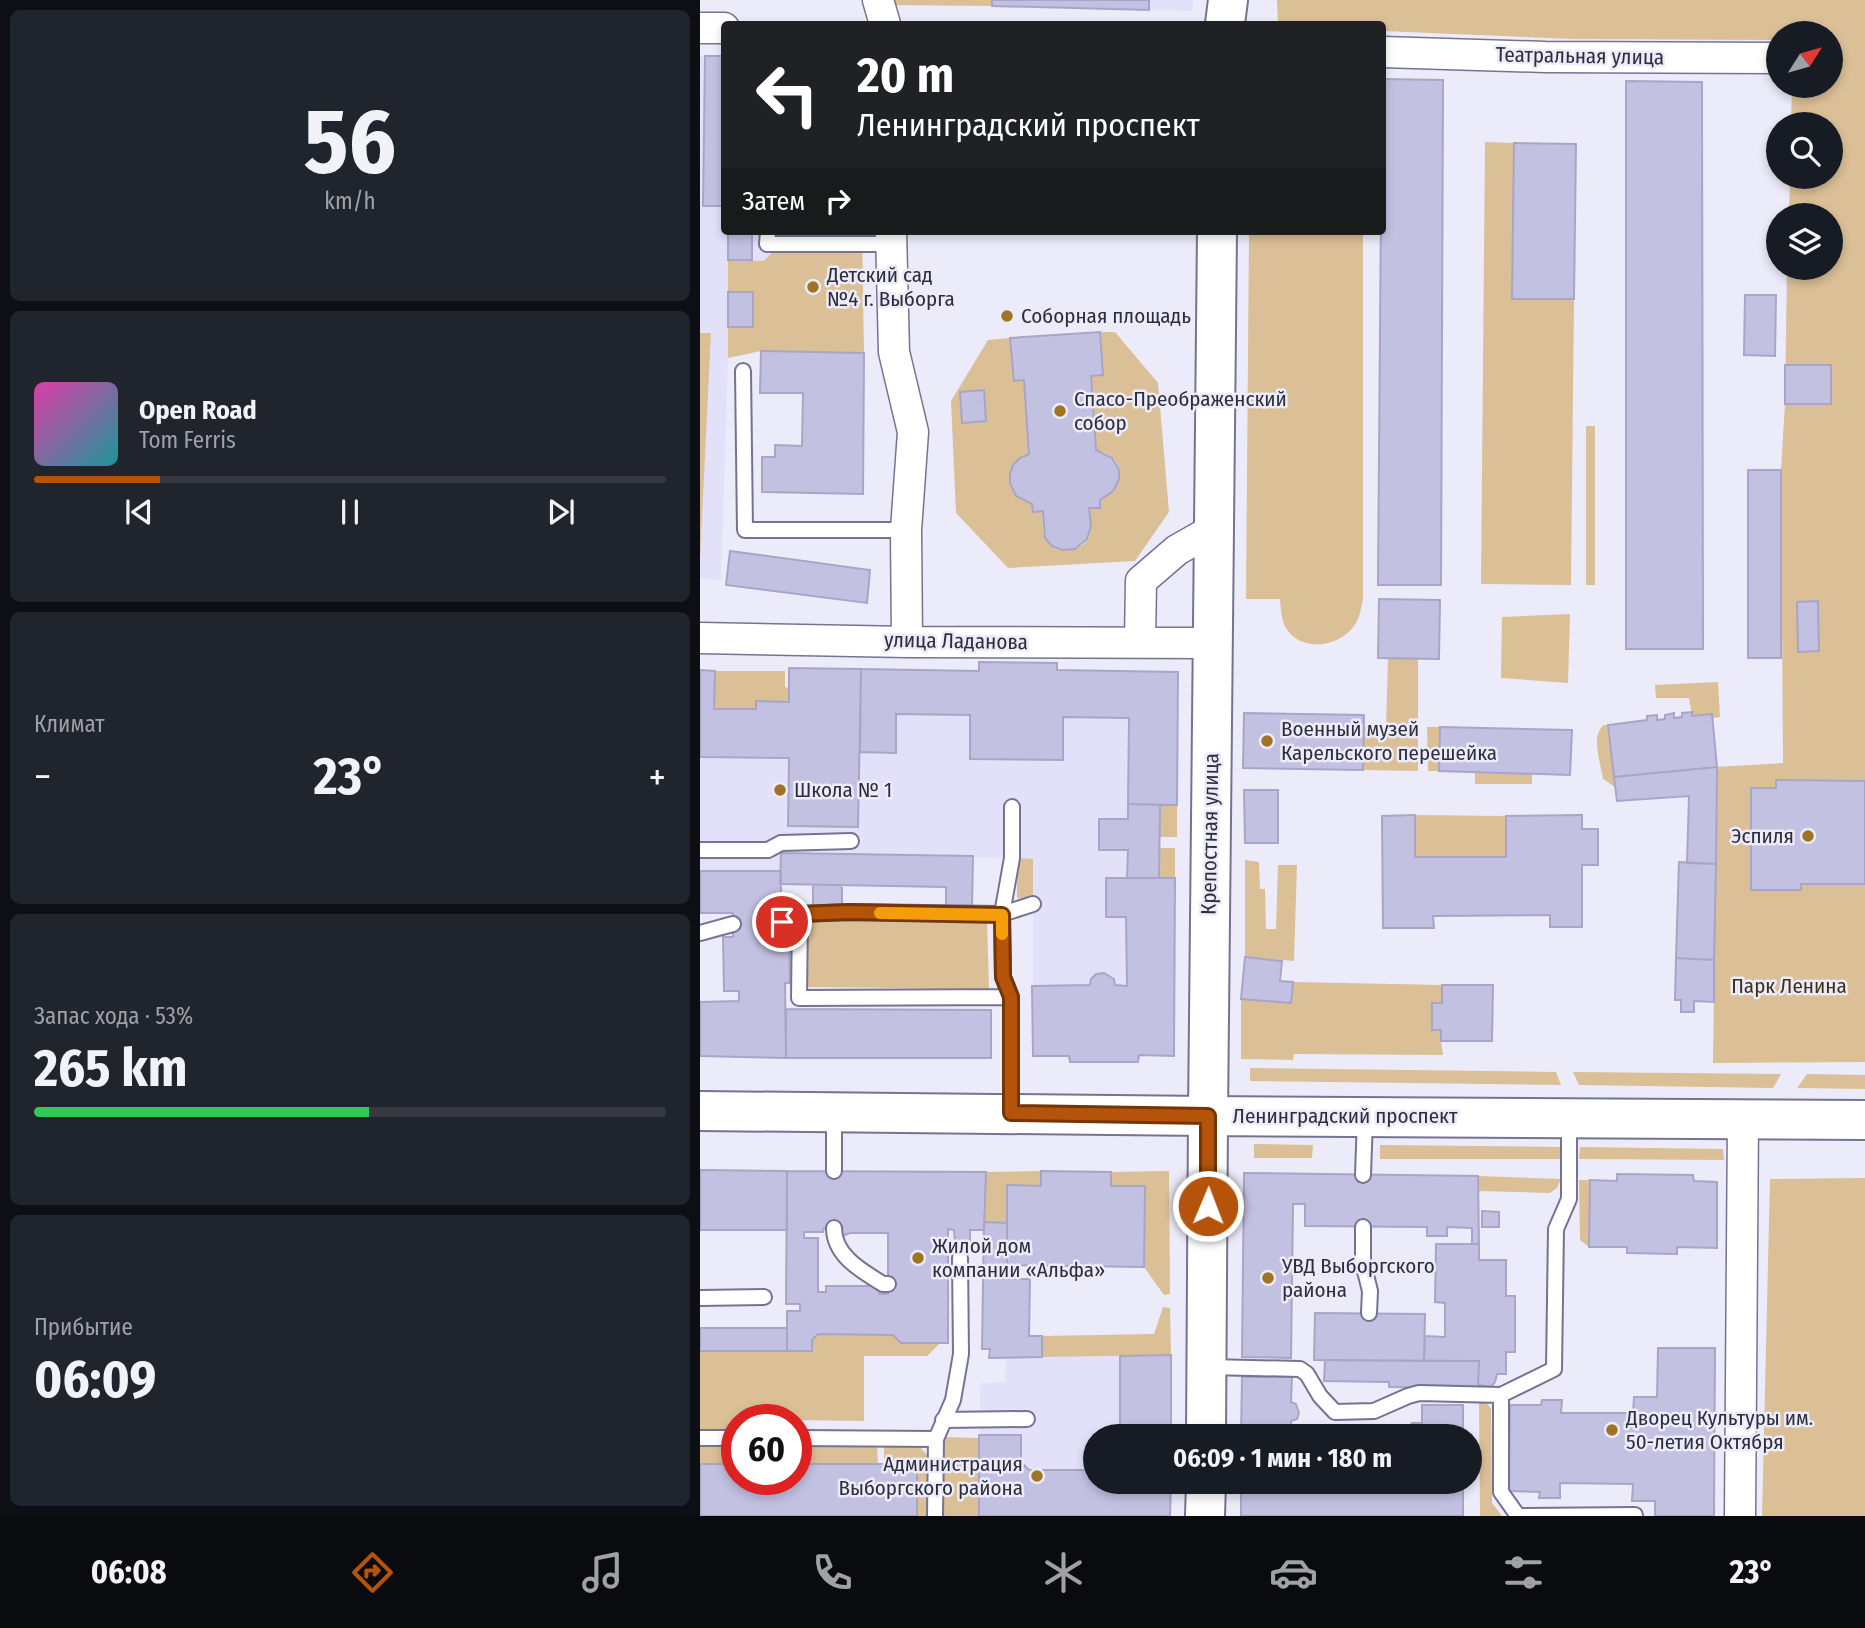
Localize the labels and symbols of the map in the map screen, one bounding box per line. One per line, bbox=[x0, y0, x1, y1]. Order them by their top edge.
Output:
north arrow bbox=[1766, 21, 1843, 98]
street label: Театральная улица bbox=[1496, 42, 1664, 70]
place label: Детский сад №4 г. Выборга bbox=[826, 262, 955, 312]
marker: Детский сад №4 г. Выборга bbox=[805, 279, 821, 295]
place label: Соборная площадь bbox=[1021, 303, 1191, 329]
marker: Соборная площадь bbox=[999, 308, 1015, 324]
place label: Спасо-Преображенский собор bbox=[1074, 386, 1287, 436]
marker: Спасо-Преображенский собор bbox=[1052, 403, 1068, 419]
street label: улица Ладанова bbox=[884, 627, 1028, 655]
place label: Военный музей Карельского перешейка bbox=[1281, 716, 1497, 766]
marker: Военный музей Карельского перешейка bbox=[1259, 733, 1275, 749]
street label: Крепостная улица bbox=[1196, 753, 1224, 915]
place label: Школа № 1 bbox=[794, 777, 892, 803]
marker: Школа № 1 bbox=[772, 782, 788, 798]
place label: Эспиля bbox=[1731, 823, 1794, 849]
marker: Эспиля bbox=[1800, 828, 1816, 844]
pin bbox=[752, 892, 812, 952]
park label: Парк Ленина bbox=[1731, 973, 1847, 999]
street label: Ленинградский проспект bbox=[1233, 1103, 1458, 1129]
position arrow bbox=[1171, 1169, 1245, 1243]
place label: Жилой дом компании «Альфа» bbox=[932, 1233, 1105, 1283]
marker: Жилой дом компании «Альфа» bbox=[910, 1250, 926, 1266]
place label: УВД Выборгского района bbox=[1281, 1253, 1435, 1303]
marker: УВД Выборгского района bbox=[1260, 1270, 1276, 1286]
speed limit sign: 60 bbox=[721, 1404, 812, 1495]
place label: Дворец Культуры им. 50-летия Октября bbox=[1625, 1405, 1813, 1455]
marker: Дворец Культуры им. 50-летия Октября bbox=[1604, 1422, 1620, 1438]
place label: Администрация Выборгского района bbox=[838, 1451, 1023, 1501]
marker: Администрация Выборгского района bbox=[1029, 1468, 1045, 1484]

